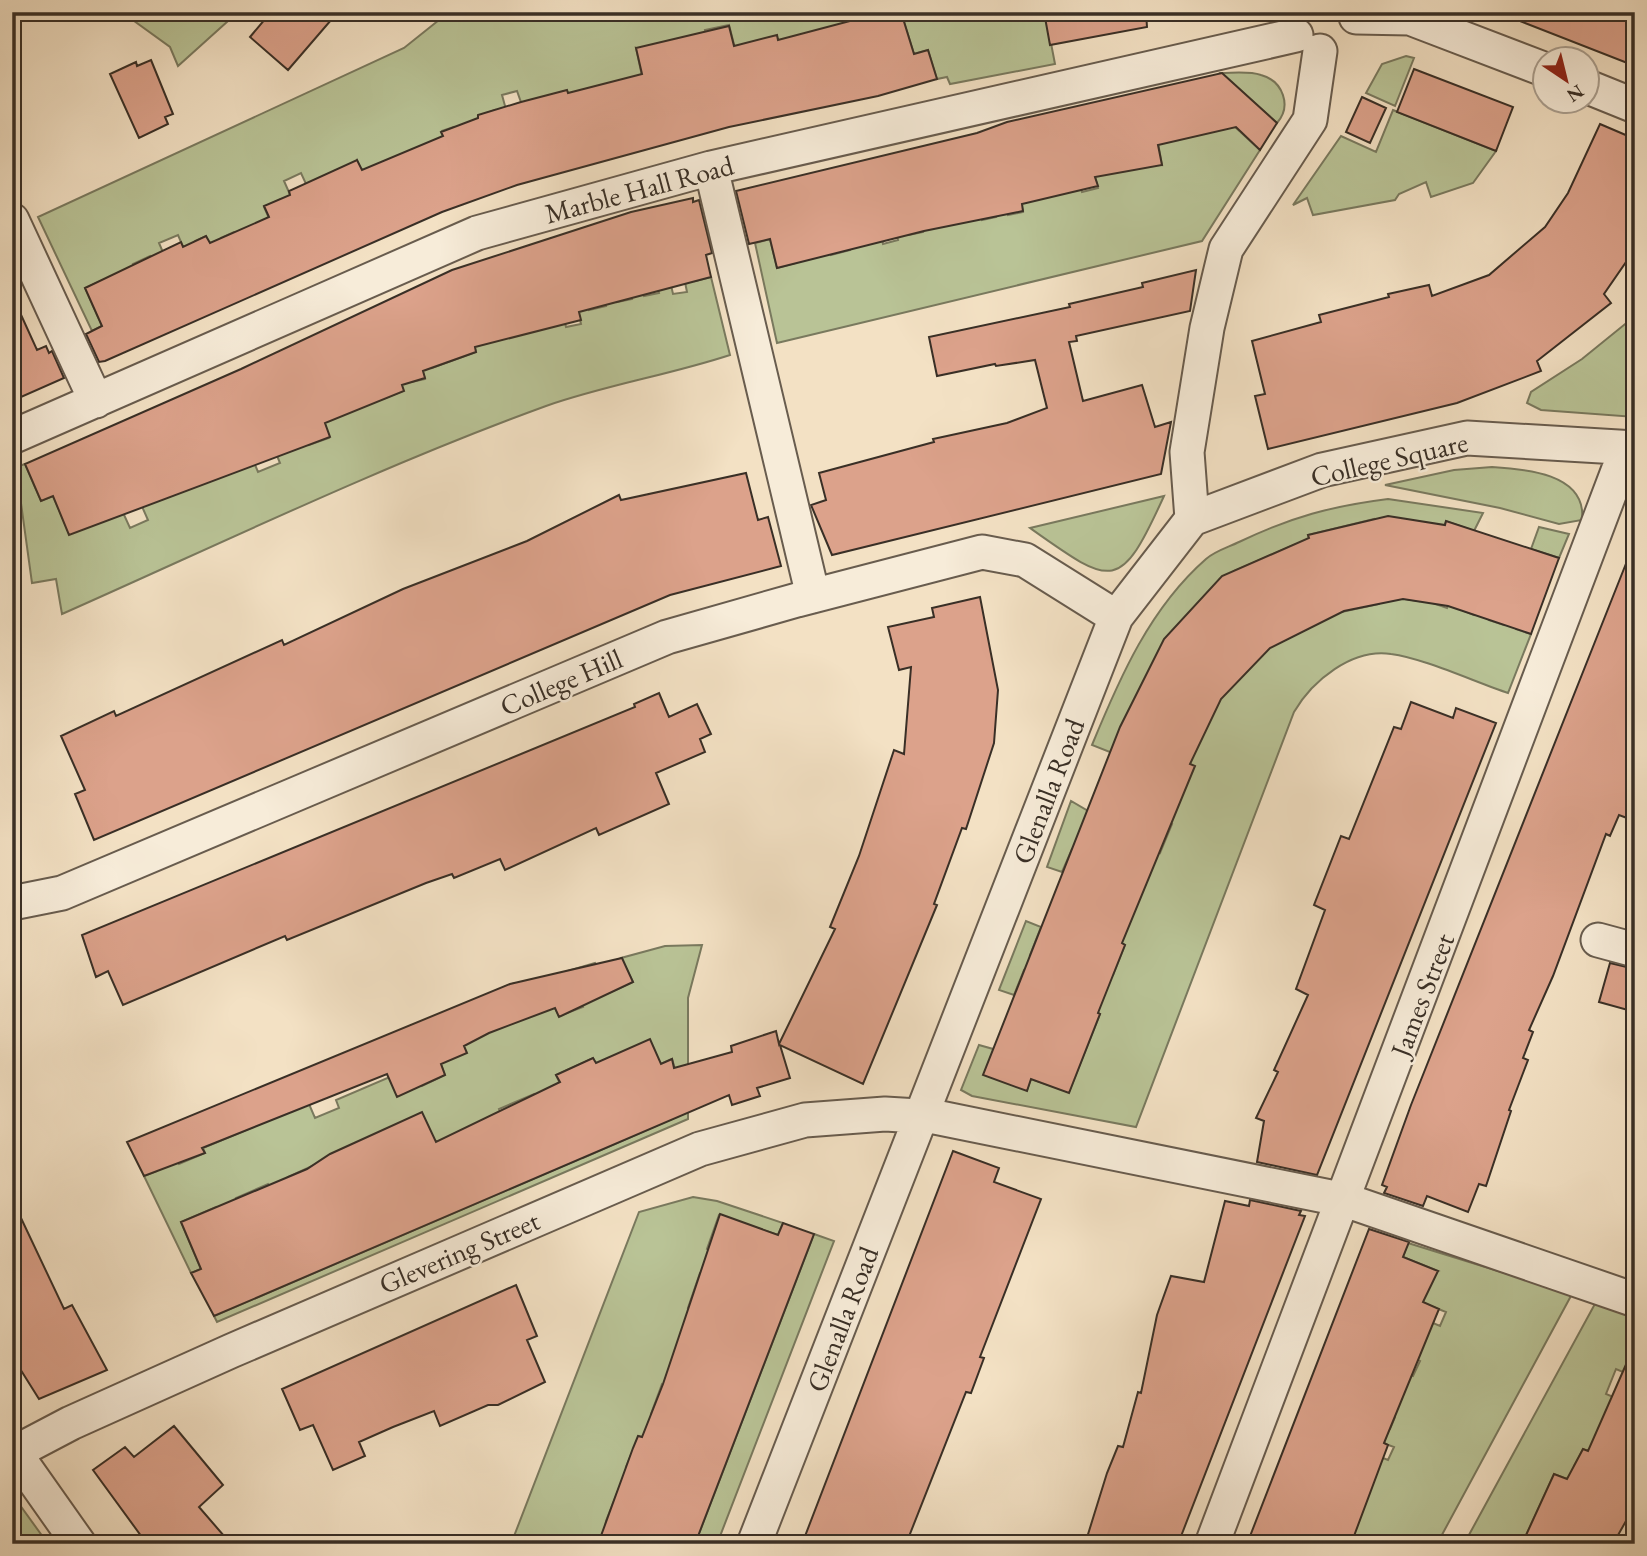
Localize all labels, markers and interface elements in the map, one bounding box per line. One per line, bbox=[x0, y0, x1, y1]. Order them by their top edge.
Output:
north arrow bbox=[1532, 46, 1602, 116]
text: N bbox=[1561, 79, 1589, 109]
street label: Marble Hall Road bbox=[541, 146, 738, 231]
street label: College Square bbox=[1307, 423, 1471, 495]
street label: College Hill bbox=[494, 640, 628, 724]
street label: Glenalla Road bbox=[1004, 712, 1092, 869]
street label: James Street bbox=[1381, 928, 1462, 1064]
street label: Glevering Street bbox=[373, 1202, 545, 1302]
street label: Glenalla Road bbox=[798, 1240, 886, 1397]

